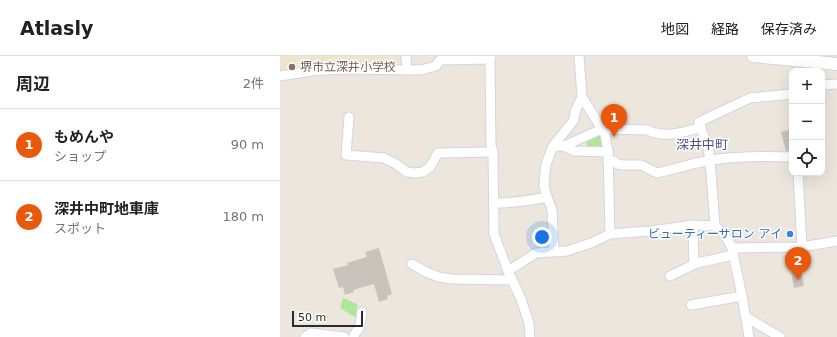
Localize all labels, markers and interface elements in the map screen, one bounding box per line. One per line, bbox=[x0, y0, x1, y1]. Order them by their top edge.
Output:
text: Atlasly bbox=[20, 17, 93, 39]
text: 地図 bbox=[661, 21, 689, 37]
text: 経路 bbox=[711, 21, 739, 37]
text: 保存済み bbox=[761, 21, 817, 37]
place label: 堺市立深井小学校 bbox=[300, 60, 396, 74]
marker: 堺市立深井小学校 bbox=[287, 62, 297, 72]
map controls bbox=[789, 68, 825, 176]
button: + bbox=[789, 68, 825, 104]
text: 周辺 bbox=[16, 74, 50, 94]
text: 2件 bbox=[243, 76, 264, 91]
pin: 1 bbox=[601, 104, 627, 137]
button: − bbox=[789, 104, 825, 140]
text: もめんや bbox=[54, 128, 114, 146]
text: 1 bbox=[24, 137, 34, 152]
text: 90 m bbox=[231, 137, 264, 152]
district label: 深井中町 bbox=[676, 137, 728, 152]
button: locate bbox=[789, 140, 825, 176]
text: ショップ bbox=[54, 149, 106, 164]
text: 深井中町地車庫 bbox=[54, 200, 159, 218]
text: 2 bbox=[24, 209, 34, 224]
text: 180 m bbox=[222, 209, 264, 224]
text: スポット bbox=[54, 221, 106, 236]
your location bbox=[532, 227, 552, 247]
place label: ビューティーサロン アイ bbox=[648, 227, 782, 241]
marker: ビューティーサロン アイ bbox=[785, 229, 795, 239]
pin: 2 bbox=[785, 247, 811, 280]
scale bar bbox=[292, 309, 363, 328]
text: 50 m bbox=[298, 311, 326, 324]

